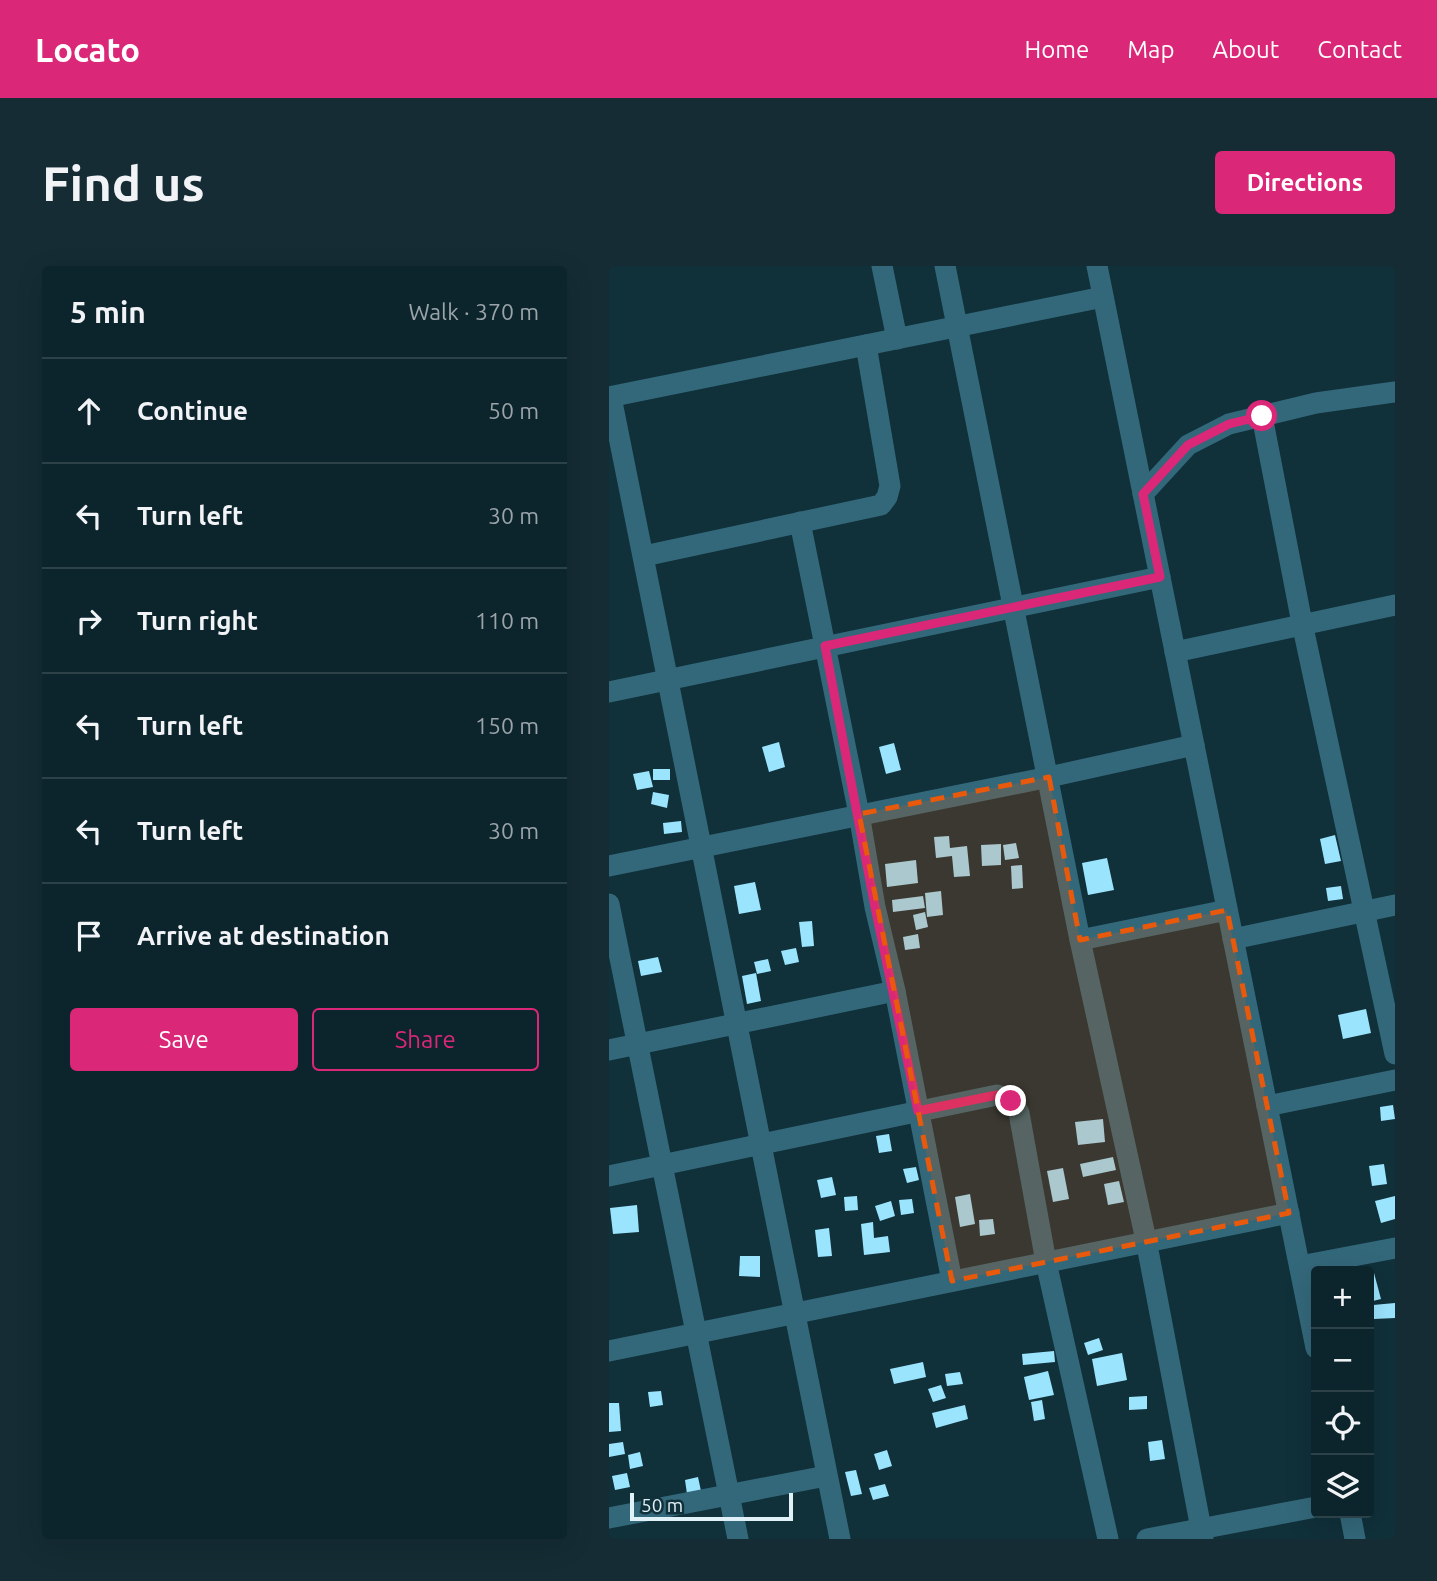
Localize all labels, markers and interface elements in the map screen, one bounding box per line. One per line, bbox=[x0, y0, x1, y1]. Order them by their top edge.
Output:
text: Locato bbox=[35, 31, 140, 68]
text: Home bbox=[1024, 36, 1089, 63]
text: Map bbox=[1127, 36, 1174, 63]
text: About bbox=[1212, 36, 1279, 63]
text: Contact bbox=[1317, 36, 1402, 63]
button: Directions bbox=[1215, 151, 1395, 214]
text: Find us bbox=[42, 155, 205, 210]
text: 5 min bbox=[70, 295, 146, 329]
text: Walk · 370 m bbox=[408, 299, 539, 324]
icon: ahead bbox=[70, 392, 108, 430]
text: Continue bbox=[137, 396, 248, 425]
text: 50 m bbox=[488, 398, 539, 423]
route start bbox=[1246, 400, 1277, 431]
icon: left bbox=[70, 497, 108, 535]
text: Turn left bbox=[137, 501, 243, 530]
text: 30 m bbox=[488, 503, 539, 528]
icon: right bbox=[70, 602, 108, 640]
text: Turn right bbox=[137, 606, 258, 635]
text: 110 m bbox=[475, 608, 539, 633]
icon: left bbox=[70, 707, 108, 745]
text: Turn left bbox=[137, 711, 243, 740]
text: 150 m bbox=[475, 713, 539, 738]
icon: left bbox=[70, 812, 108, 850]
text: Turn left bbox=[137, 816, 243, 845]
text: 30 m bbox=[488, 818, 539, 843]
icon: arrive bbox=[70, 917, 108, 955]
text: Arrive at destination bbox=[137, 921, 390, 950]
button: Save bbox=[70, 1008, 298, 1071]
button: Share bbox=[312, 1008, 539, 1071]
route end bbox=[995, 1085, 1026, 1116]
map controls bbox=[1311, 1266, 1374, 1518]
button: + bbox=[1311, 1266, 1374, 1329]
button: − bbox=[1311, 1329, 1374, 1392]
button: locate bbox=[1311, 1392, 1374, 1455]
button: layers bbox=[1311, 1455, 1374, 1518]
scale bar bbox=[630, 1490, 793, 1522]
text: 50 m bbox=[641, 1494, 683, 1516]

